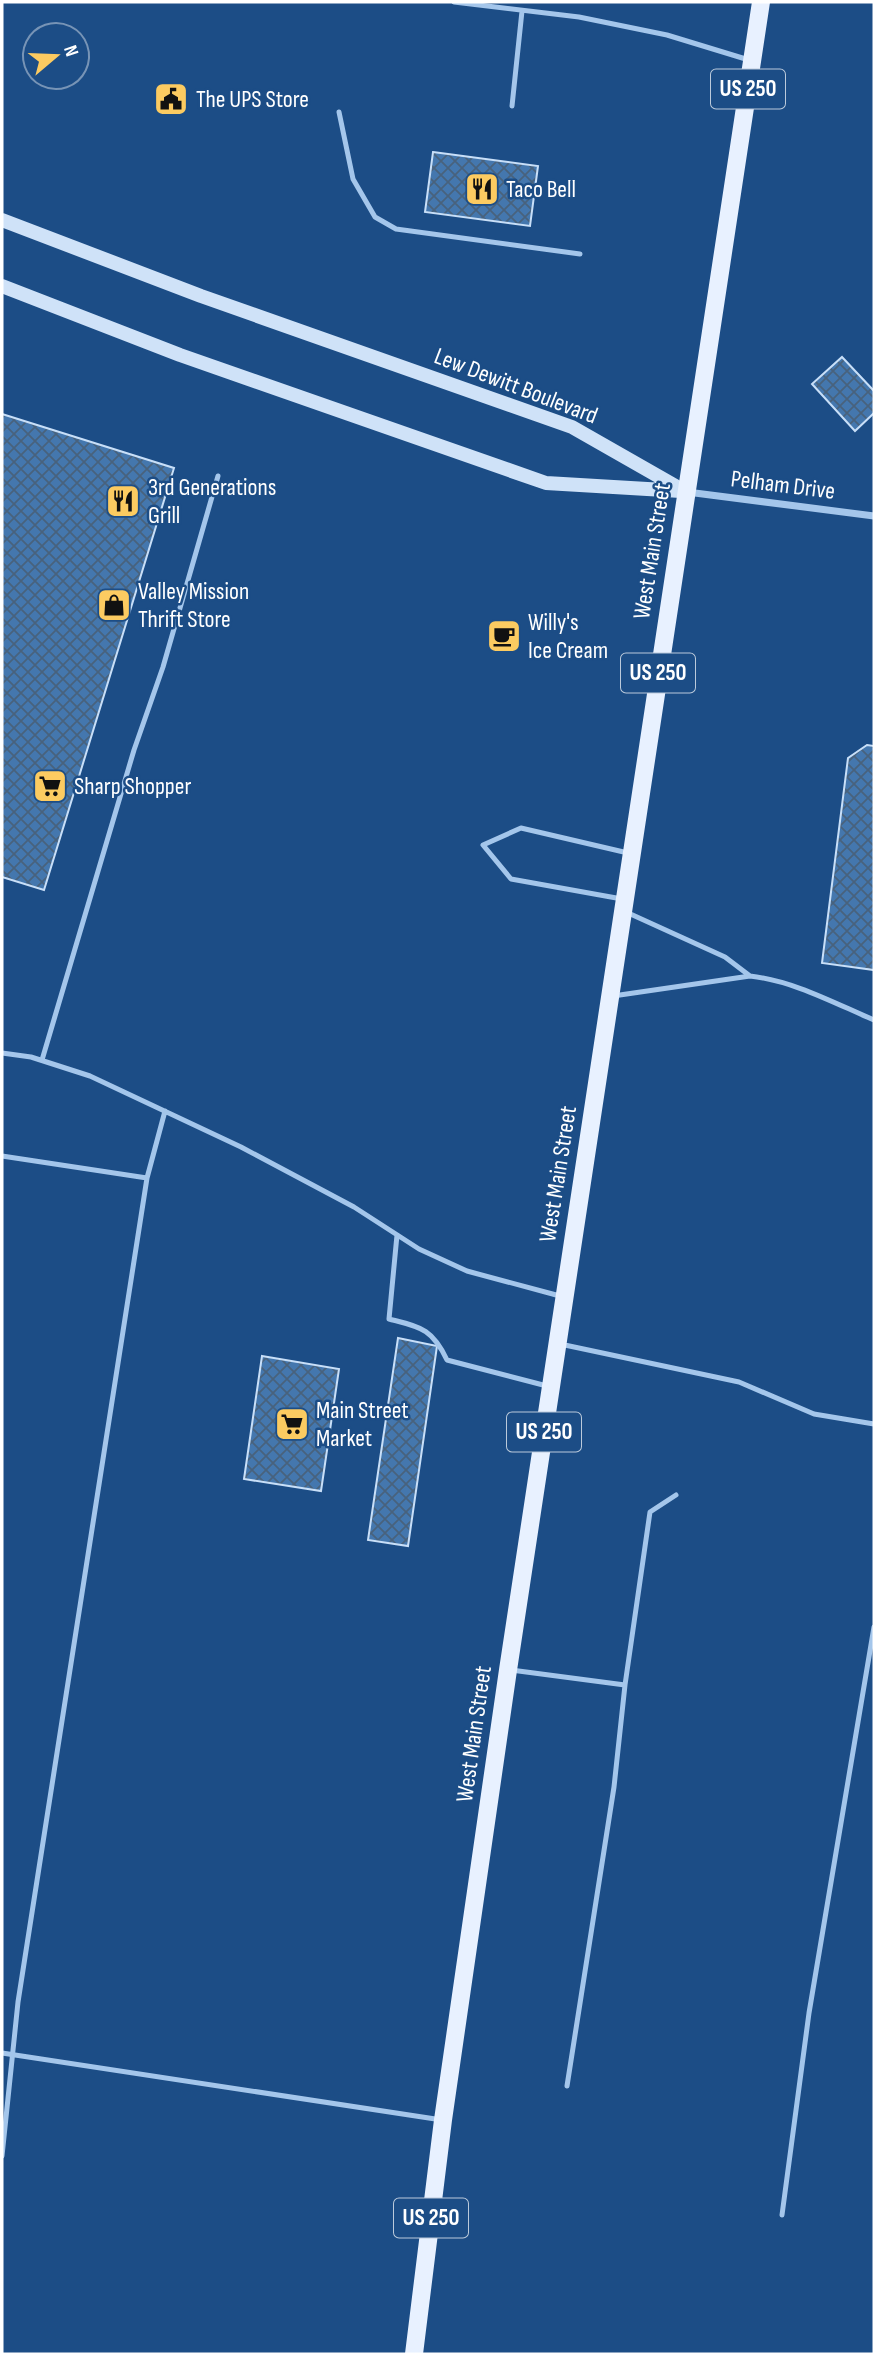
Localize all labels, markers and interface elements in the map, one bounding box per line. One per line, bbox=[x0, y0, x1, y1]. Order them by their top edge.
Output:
north arrow bbox=[21, 21, 91, 91]
text: N bbox=[58, 42, 83, 59]
road number: US 250 bbox=[711, 69, 785, 108]
public building icon: The UPS Store bbox=[152, 80, 190, 118]
place label: The UPS Store bbox=[196, 85, 309, 114]
restaurant icon: Taco Bell bbox=[463, 170, 501, 208]
place label: Taco Bell bbox=[506, 175, 576, 204]
street label: Lew Dewitt Boulevard bbox=[430, 342, 602, 430]
street label: Pelham Drive bbox=[729, 464, 837, 506]
place label: 3rd Generations Grill bbox=[148, 473, 276, 530]
street label: West Main Street bbox=[627, 481, 677, 621]
restaurant icon: 3rd Generations Grill bbox=[104, 482, 142, 520]
place label: Valley Mission Thrift Store bbox=[138, 577, 249, 634]
shop icon: Valley Mission Thrift Store bbox=[95, 586, 133, 624]
place label: Willy's Ice Cream bbox=[528, 608, 608, 665]
cafe icon: Willy's Ice Cream bbox=[485, 617, 523, 655]
road number: US 250 bbox=[621, 653, 695, 692]
supermarket icon: Sharp Shopper bbox=[31, 767, 69, 805]
place label: Sharp Shopper bbox=[74, 772, 191, 801]
street label: West Main Street bbox=[533, 1104, 583, 1244]
place label: Main Street Market bbox=[316, 1396, 409, 1453]
supermarket icon: Main Street Market bbox=[273, 1405, 311, 1443]
road number: US 250 bbox=[507, 1413, 581, 1452]
street label: West Main Street bbox=[450, 1664, 498, 1804]
road number: US 250 bbox=[394, 2198, 468, 2238]

